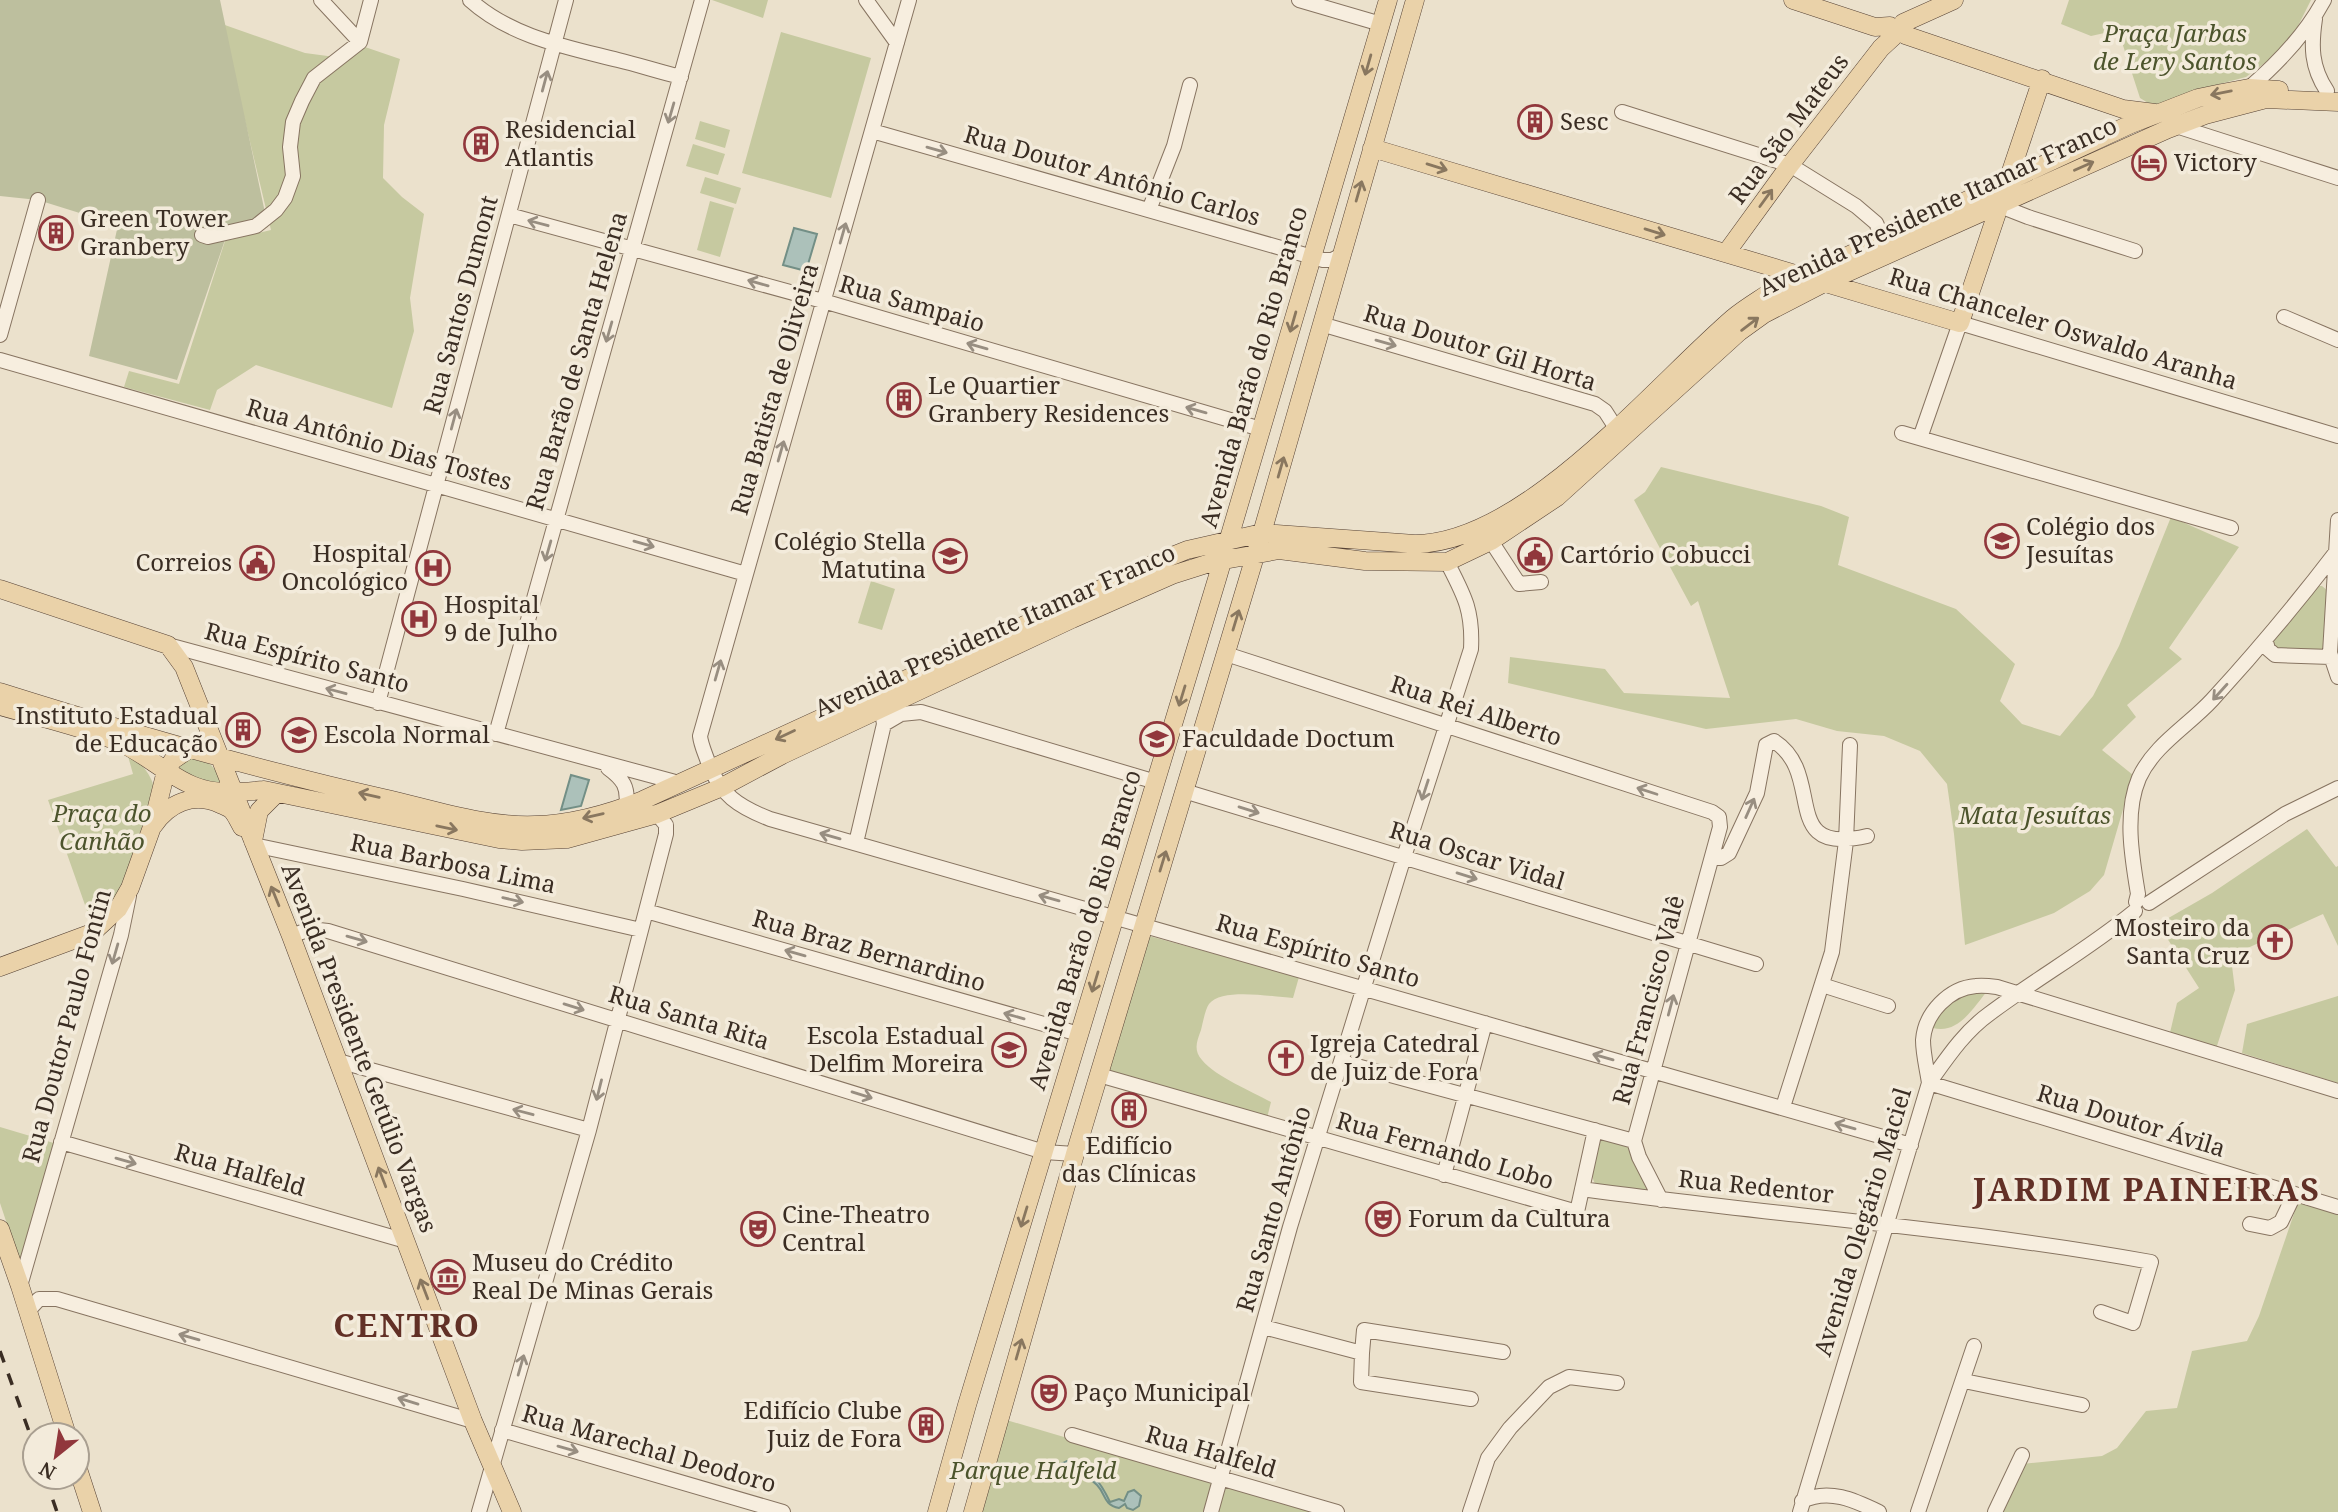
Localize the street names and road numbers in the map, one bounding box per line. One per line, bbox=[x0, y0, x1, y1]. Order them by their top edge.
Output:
street label: Rua São Mateus bbox=[1720, 46, 1855, 210]
street label: Avenida Presidente Itamar Franco bbox=[1753, 108, 2122, 303]
street label: Rua Doutor Antônio Carlos bbox=[960, 116, 1264, 233]
street label: Rua Santos Dumont bbox=[414, 192, 505, 418]
street label: Avenida Barão do Rio Branco bbox=[1191, 202, 1314, 531]
street label: Rua Barão de Santa Helena bbox=[517, 207, 634, 514]
street label: Rua Batista de Oliveira bbox=[722, 259, 825, 518]
street label: Rua Chanceler Oswaldo Aranha bbox=[1885, 259, 2242, 396]
street label: Rua Sampaio bbox=[836, 266, 989, 339]
street label: Rua Doutor Gil Horta bbox=[1360, 295, 1601, 398]
street label: Rua Antônio Dias Tostes bbox=[243, 390, 516, 497]
street label: Avenida Presidente Itamar Franco bbox=[809, 535, 1180, 724]
street label: Rua Espírito Santo bbox=[201, 613, 413, 700]
street label: Rua Rei Alberto bbox=[1386, 666, 1567, 753]
street label: Avenida Barão do Rio Branco bbox=[1019, 766, 1148, 1094]
street label: Rua Oscar Vidal bbox=[1386, 812, 1570, 897]
street label: Rua Barbosa Lima bbox=[348, 825, 559, 900]
street label: Avenida Presidente Getúlio Vargas bbox=[275, 858, 446, 1237]
street label: Rua Doutor Paulo Fontin bbox=[13, 885, 118, 1166]
street label: Rua Francisco Valê bbox=[1604, 891, 1691, 1108]
street label: Rua Braz Bernardino bbox=[749, 900, 990, 999]
street label: Rua Espírito Santo bbox=[1213, 905, 1424, 994]
street label: Rua Santa Rita bbox=[605, 976, 774, 1057]
street label: Rua Doutor Ávila bbox=[2033, 1075, 2230, 1164]
street label: Avenida Olegário Maciel bbox=[1805, 1083, 1918, 1360]
street label: Rua Santo Antônio bbox=[1227, 1102, 1318, 1316]
street label: Rua Fernando Lobo bbox=[1333, 1103, 1558, 1196]
street label: Rua Halfeld bbox=[171, 1134, 310, 1203]
street label: Rua Redentor bbox=[1677, 1161, 1835, 1210]
street label: Rua Marechal Deodoro bbox=[518, 1395, 780, 1500]
street label: Rua Halfeld bbox=[1142, 1416, 1281, 1485]

